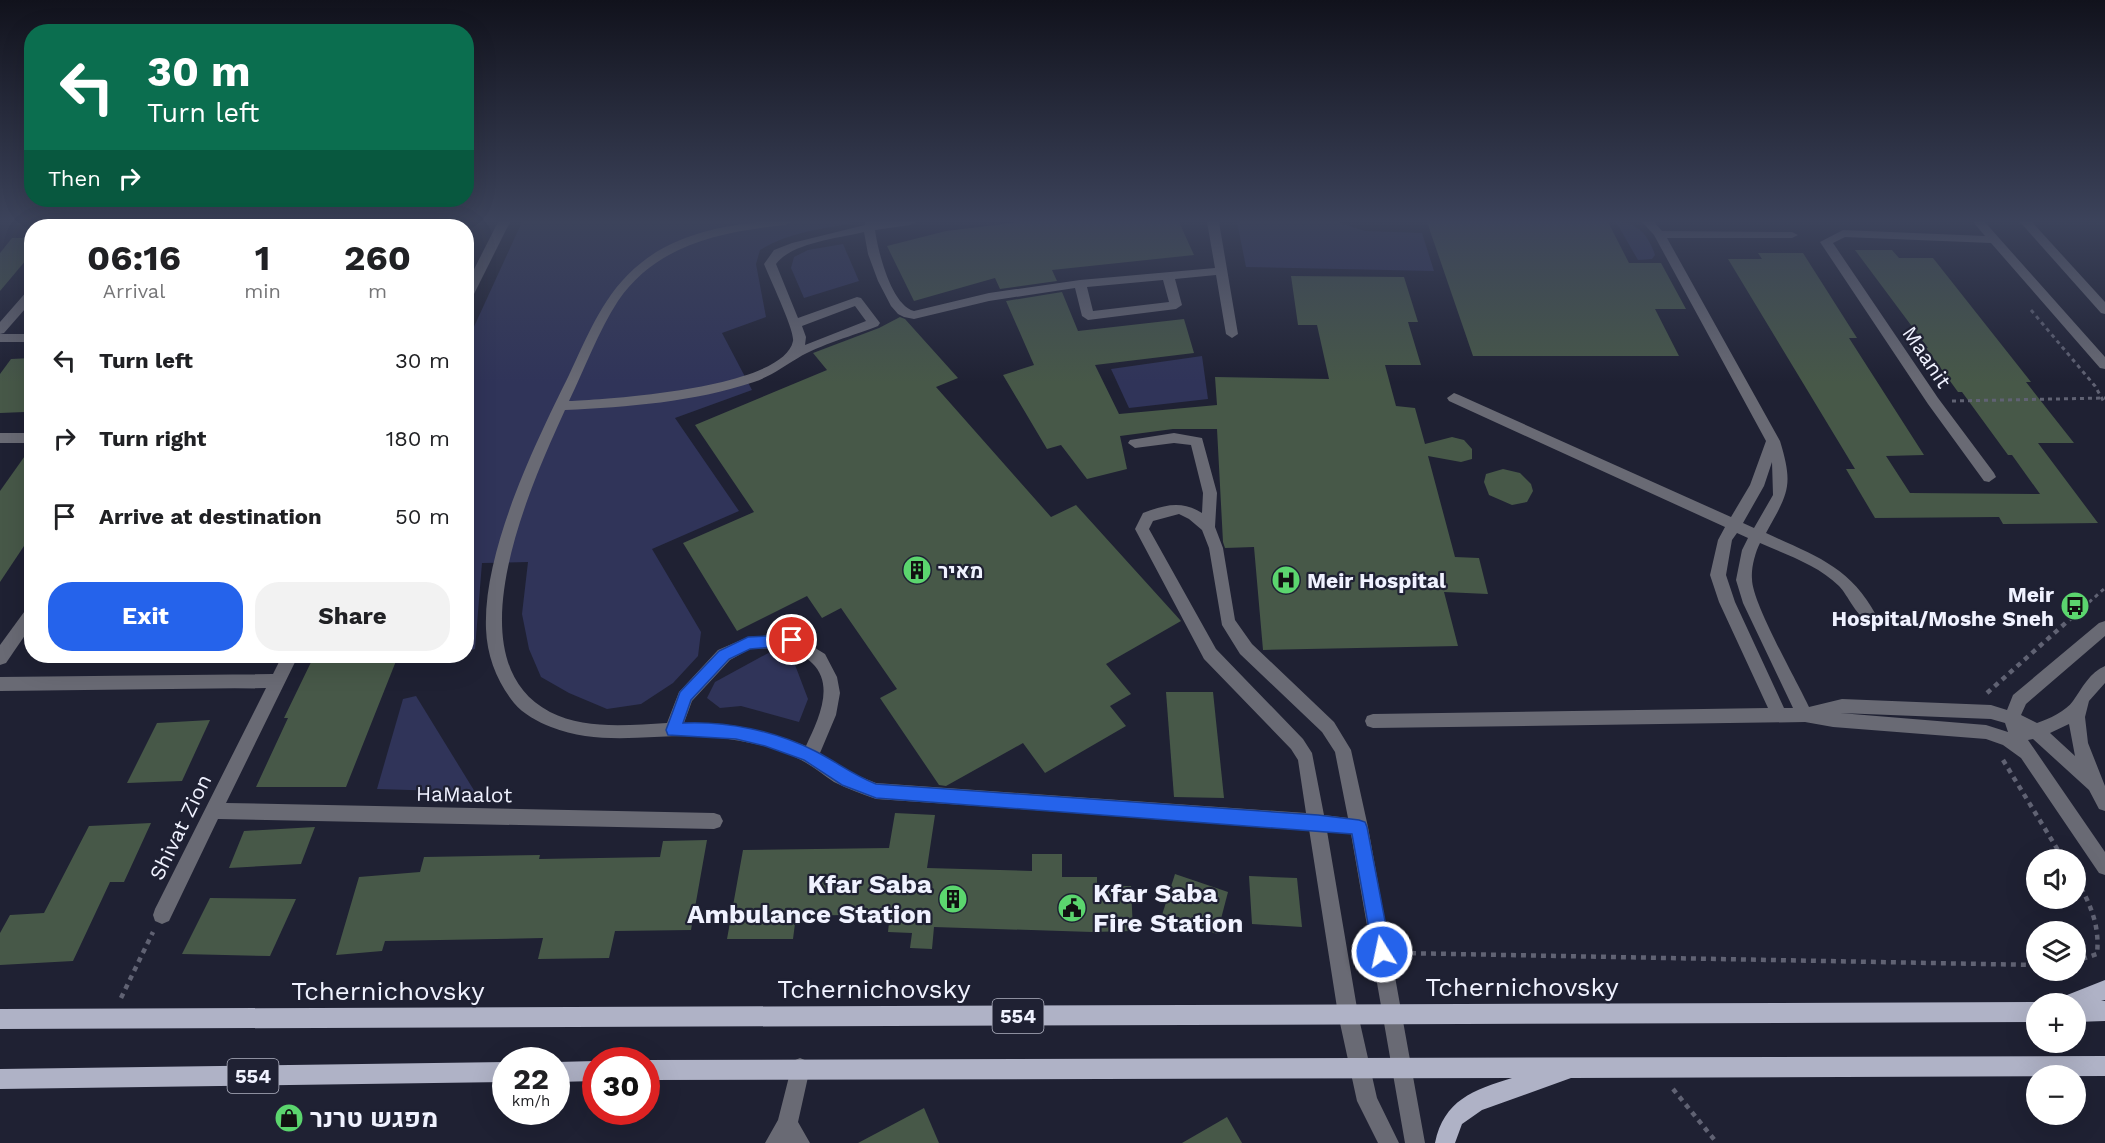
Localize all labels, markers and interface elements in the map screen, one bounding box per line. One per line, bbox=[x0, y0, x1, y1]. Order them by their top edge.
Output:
text: 30 m bbox=[147, 47, 251, 96]
icon: left bbox=[48, 48, 126, 126]
text: Turn left bbox=[147, 97, 259, 129]
icon: right bbox=[113, 162, 146, 195]
text: Then bbox=[48, 166, 101, 191]
text: 06:16 bbox=[87, 237, 181, 279]
text: 1 bbox=[255, 237, 270, 279]
text: 260 bbox=[344, 237, 411, 279]
text: Arrival bbox=[103, 279, 165, 303]
text: min bbox=[244, 279, 281, 303]
text: m bbox=[368, 279, 387, 303]
street label: Maanit bbox=[1897, 321, 1957, 393]
icon: left bbox=[48, 344, 81, 377]
text: Turn left bbox=[99, 348, 193, 373]
text: 30 m bbox=[395, 348, 450, 373]
icon: right bbox=[48, 422, 81, 455]
text: Turn right bbox=[99, 426, 206, 451]
text: 180 m bbox=[386, 426, 450, 451]
icon: arrive bbox=[48, 500, 81, 533]
text: Arrive at destination bbox=[99, 504, 322, 529]
text: 50 m bbox=[395, 504, 450, 529]
building icon: מאיר bbox=[901, 554, 933, 586]
place label: מאיר bbox=[938, 558, 984, 583]
hospital icon: Meir Hospital bbox=[1270, 564, 1302, 596]
place label: Meir Hospital bbox=[1307, 568, 1446, 593]
button: Exit bbox=[48, 582, 243, 651]
button: Share bbox=[255, 582, 450, 651]
place label: Meir Hospital/Moshe Sneh bbox=[1832, 582, 2054, 631]
bus stop icon: Meir Hospital/Moshe Sneh bbox=[2059, 590, 2091, 622]
pin bbox=[766, 614, 817, 665]
icon: arrive bbox=[775, 623, 808, 656]
street label: Shivat Zion bbox=[144, 770, 216, 884]
street label: HaMaalot bbox=[416, 781, 513, 807]
map controls bbox=[2026, 849, 2086, 1125]
button: sound bbox=[2026, 849, 2086, 909]
place label: Kfar Saba Ambulance Station bbox=[687, 869, 932, 929]
place label: Kfar Saba Fire Station bbox=[1093, 878, 1244, 938]
building icon: Kfar Saba Ambulance Station bbox=[937, 883, 969, 915]
public building icon: Kfar Saba Fire Station bbox=[1056, 892, 1088, 924]
position arrow bbox=[1350, 920, 1414, 984]
button: layers bbox=[2026, 921, 2086, 981]
street label: Tchernichovsky bbox=[1425, 972, 1619, 1002]
street label: Tchernichovsky bbox=[777, 974, 971, 1004]
street label: Tchernichovsky bbox=[291, 976, 485, 1006]
button: + bbox=[2026, 993, 2086, 1053]
road number: 554 bbox=[992, 999, 1044, 1033]
speed limit sign: 30 bbox=[582, 1047, 660, 1125]
road number: 554 bbox=[228, 1059, 278, 1093]
text: 22 bbox=[513, 1061, 549, 1096]
button: − bbox=[2026, 1065, 2086, 1125]
text: km/h bbox=[512, 1092, 550, 1110]
shop icon: מפגש טרנר bbox=[273, 1102, 305, 1134]
place label: מפגש טרנר bbox=[310, 1103, 438, 1133]

